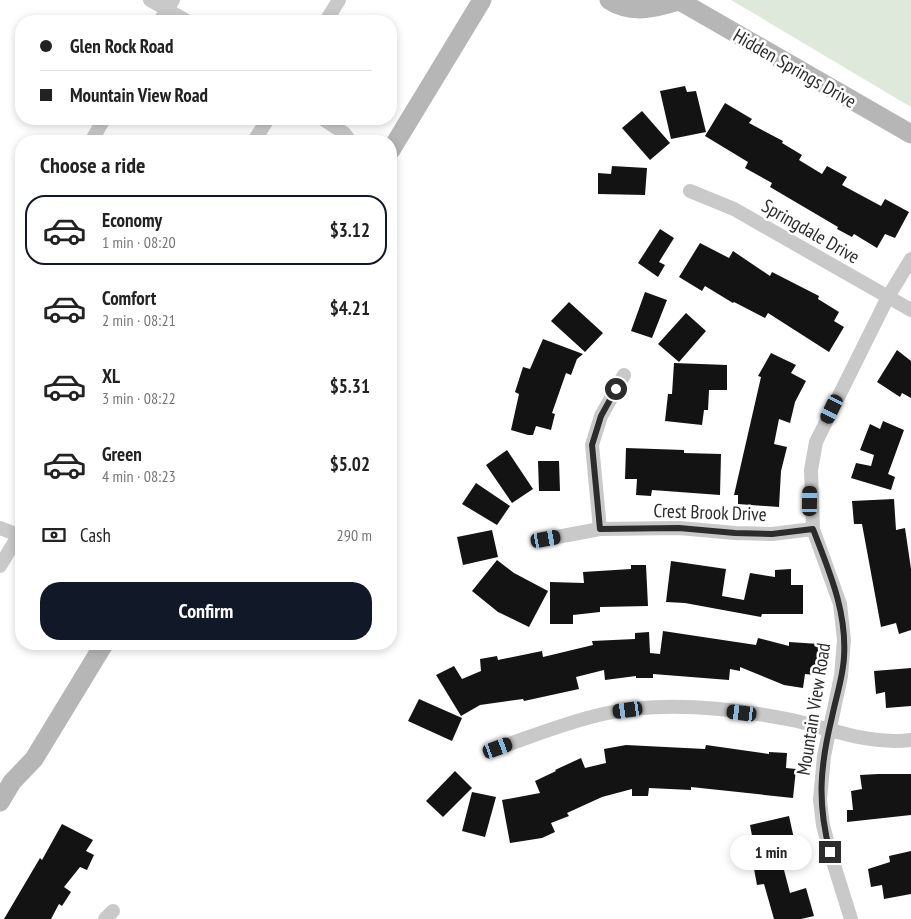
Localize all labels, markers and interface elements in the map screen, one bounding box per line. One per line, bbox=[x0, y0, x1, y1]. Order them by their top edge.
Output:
street label: Hidden Springs Drive bbox=[729, 23, 861, 113]
text: Glen Rock Road bbox=[70, 34, 173, 58]
text: Mountain View Road bbox=[70, 83, 208, 107]
text: Choose a ride bbox=[40, 151, 145, 179]
street label: Springdale Drive bbox=[758, 193, 864, 269]
icon: car bbox=[42, 208, 87, 253]
text: Economy bbox=[102, 208, 162, 232]
text: $3.12 bbox=[330, 218, 370, 242]
text: 1 min · 08:20 bbox=[102, 232, 176, 252]
icon: car bbox=[42, 286, 87, 331]
text: Comfort bbox=[102, 286, 156, 310]
text: $4.21 bbox=[330, 296, 370, 320]
text: 2 min · 08:21 bbox=[102, 310, 176, 330]
icon: car bbox=[42, 364, 87, 409]
text: XL bbox=[102, 364, 120, 388]
text: $5.31 bbox=[330, 374, 370, 398]
route start bbox=[605, 378, 627, 400]
text: 3 min · 08:22 bbox=[102, 388, 176, 408]
car bbox=[818, 392, 845, 426]
icon: car bbox=[42, 442, 87, 487]
text: Green bbox=[102, 442, 142, 466]
text: $5.02 bbox=[330, 452, 370, 476]
text: 4 min · 08:23 bbox=[102, 466, 176, 486]
car bbox=[802, 486, 817, 516]
street label: Crest Brook Drive bbox=[653, 498, 767, 526]
icon: cash bbox=[40, 521, 68, 549]
text: Cash bbox=[80, 523, 111, 547]
text: 290 m bbox=[337, 525, 372, 545]
car bbox=[529, 529, 562, 549]
button: Confirm bbox=[40, 582, 372, 640]
street label: Mountain View Road bbox=[791, 641, 835, 777]
car bbox=[612, 700, 643, 720]
car bbox=[726, 704, 757, 722]
car bbox=[481, 736, 514, 760]
callout: 1 min bbox=[730, 834, 812, 870]
route end bbox=[819, 841, 841, 863]
text: 1 min bbox=[755, 842, 787, 862]

